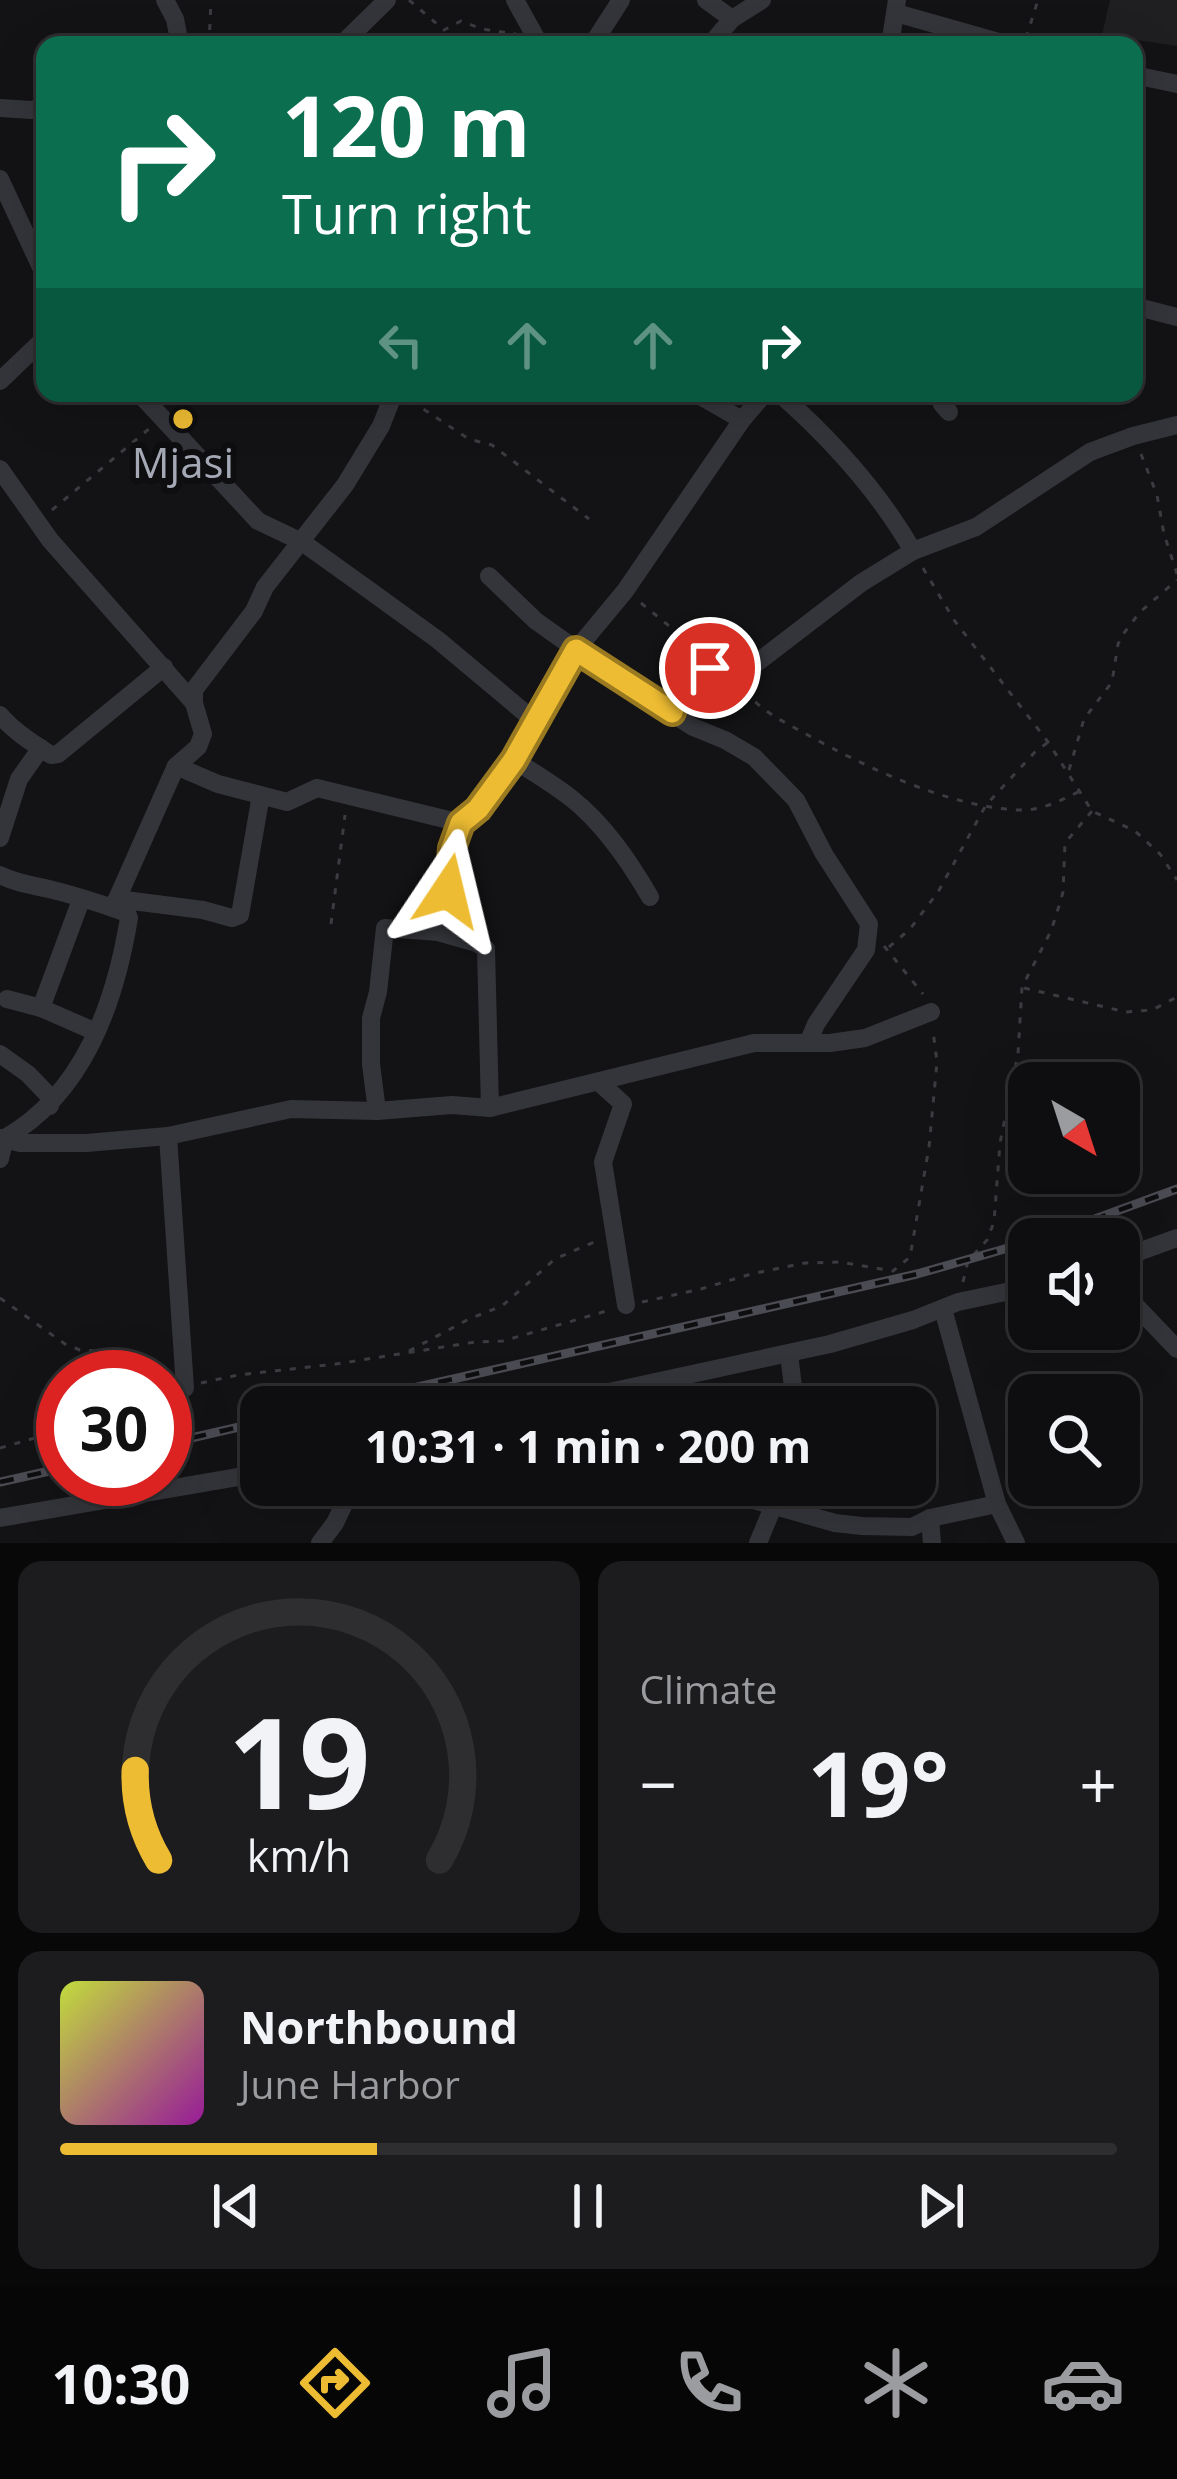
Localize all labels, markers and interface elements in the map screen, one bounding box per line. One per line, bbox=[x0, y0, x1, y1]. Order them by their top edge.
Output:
text: 120 m bbox=[282, 67, 530, 182]
icon: right bbox=[84, 84, 240, 240]
text: Turn right bbox=[282, 176, 531, 250]
icon: left bbox=[368, 312, 434, 378]
icon: ahead bbox=[494, 312, 560, 378]
icon: ahead bbox=[620, 312, 686, 378]
icon: right bbox=[746, 312, 812, 378]
marker: Mjasi bbox=[170, 406, 196, 432]
place label: Mjasi bbox=[132, 433, 234, 490]
pin bbox=[659, 617, 761, 719]
icon: arrive bbox=[677, 635, 743, 701]
position arrow bbox=[385, 828, 511, 954]
north arrow bbox=[1008, 1062, 1140, 1194]
map controls bbox=[1008, 1062, 1140, 1506]
button: sound bbox=[1008, 1218, 1140, 1350]
speed limit sign: 30 bbox=[36, 1350, 192, 1506]
button: search bbox=[1008, 1374, 1140, 1506]
text: 10:31 · 1 min · 200 m bbox=[365, 1415, 811, 1476]
text: Climate bbox=[640, 1662, 777, 1715]
text: 19 bbox=[227, 1676, 370, 1846]
text: 19° bbox=[808, 1721, 949, 1843]
text: − bbox=[640, 1738, 677, 1828]
text: + bbox=[1079, 1738, 1117, 1828]
text: km/h bbox=[247, 1826, 351, 1885]
text: Northbound bbox=[240, 1996, 518, 2057]
text: June Harbor bbox=[240, 2057, 460, 2110]
icon: previous bbox=[203, 2173, 269, 2239]
icon: pause bbox=[555, 2173, 621, 2239]
icon: next bbox=[908, 2173, 974, 2239]
icon: directions bbox=[293, 2341, 377, 2425]
icon: music bbox=[480, 2341, 564, 2425]
icon: phone bbox=[667, 2341, 751, 2425]
icon: climate bbox=[854, 2341, 938, 2425]
icon: car bbox=[1041, 2341, 1125, 2425]
text: 10:30 bbox=[52, 2346, 190, 2420]

